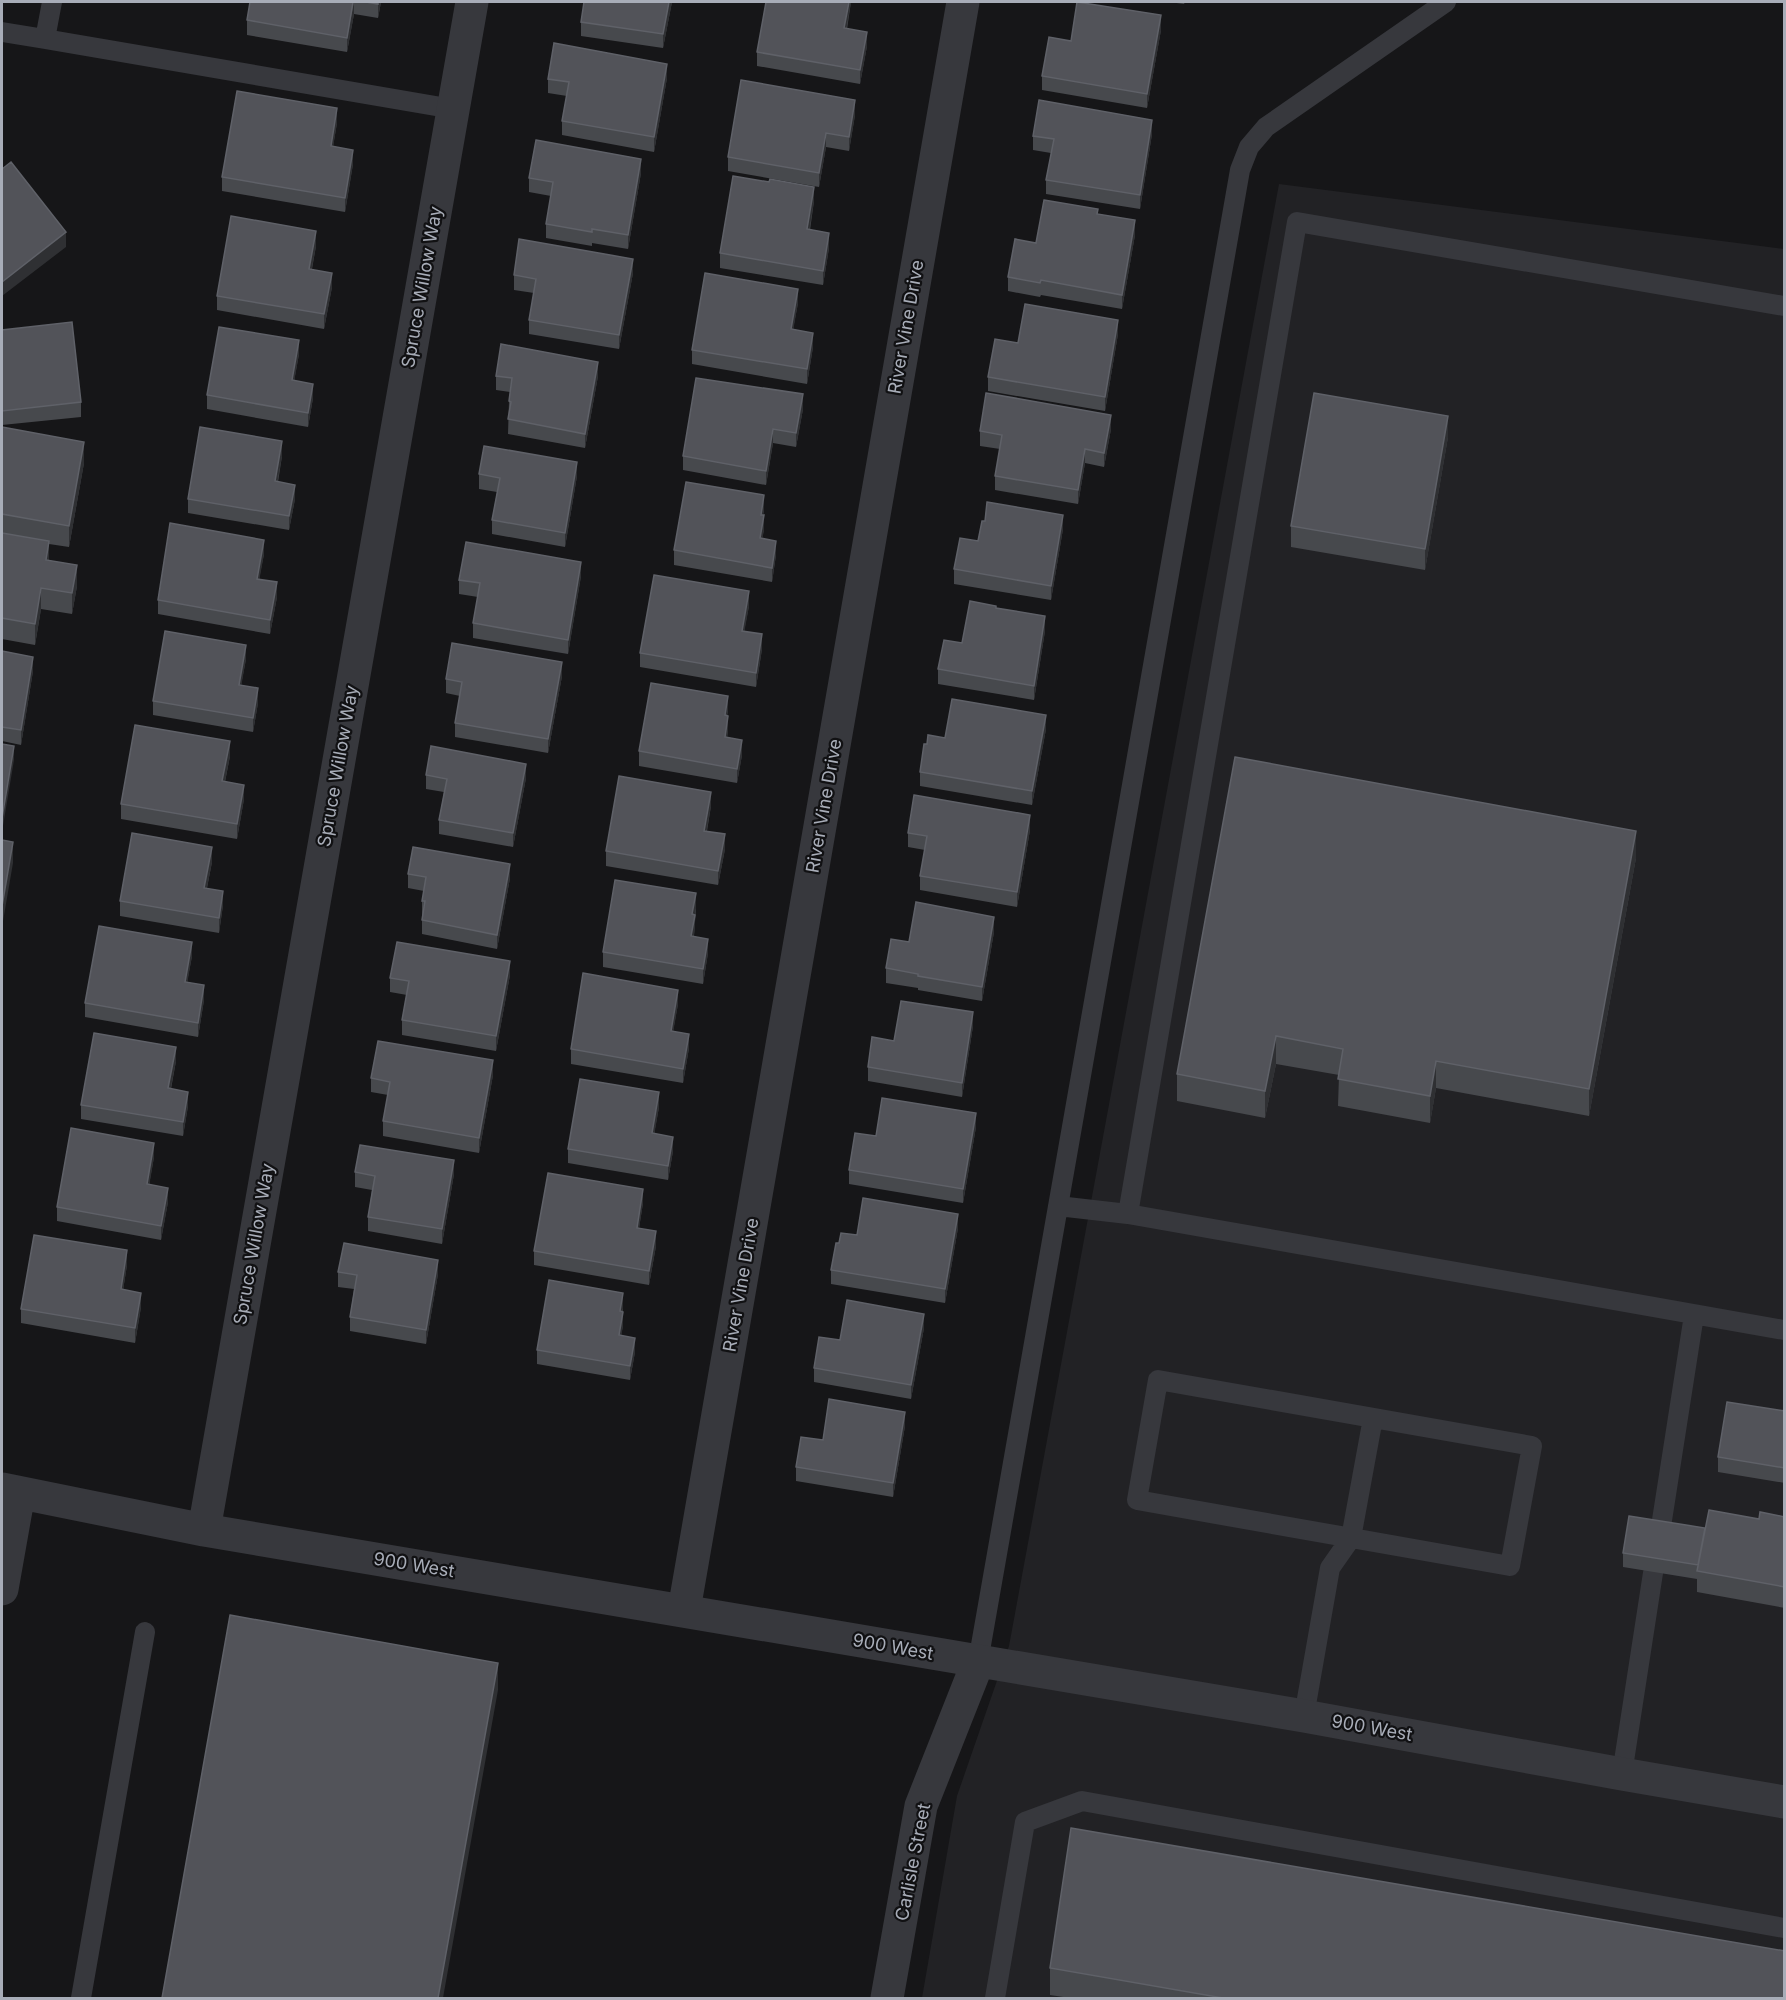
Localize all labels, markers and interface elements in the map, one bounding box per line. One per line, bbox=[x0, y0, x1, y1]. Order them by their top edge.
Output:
street label: Spruce Willow Way bbox=[397, 204, 446, 369]
street label: River Vine Drive bbox=[883, 258, 928, 396]
street label: Spruce Willow Way bbox=[313, 683, 362, 848]
street label: River Vine Drive bbox=[801, 737, 846, 875]
street label: Spruce Willow Way bbox=[229, 1161, 278, 1326]
street label: River Vine Drive bbox=[718, 1216, 763, 1354]
street label: 900 West bbox=[372, 1548, 456, 1581]
street label: 900 West bbox=[851, 1629, 935, 1664]
street label: 900 West bbox=[1330, 1710, 1414, 1745]
street label: Carlisle Street bbox=[891, 1801, 934, 1922]

